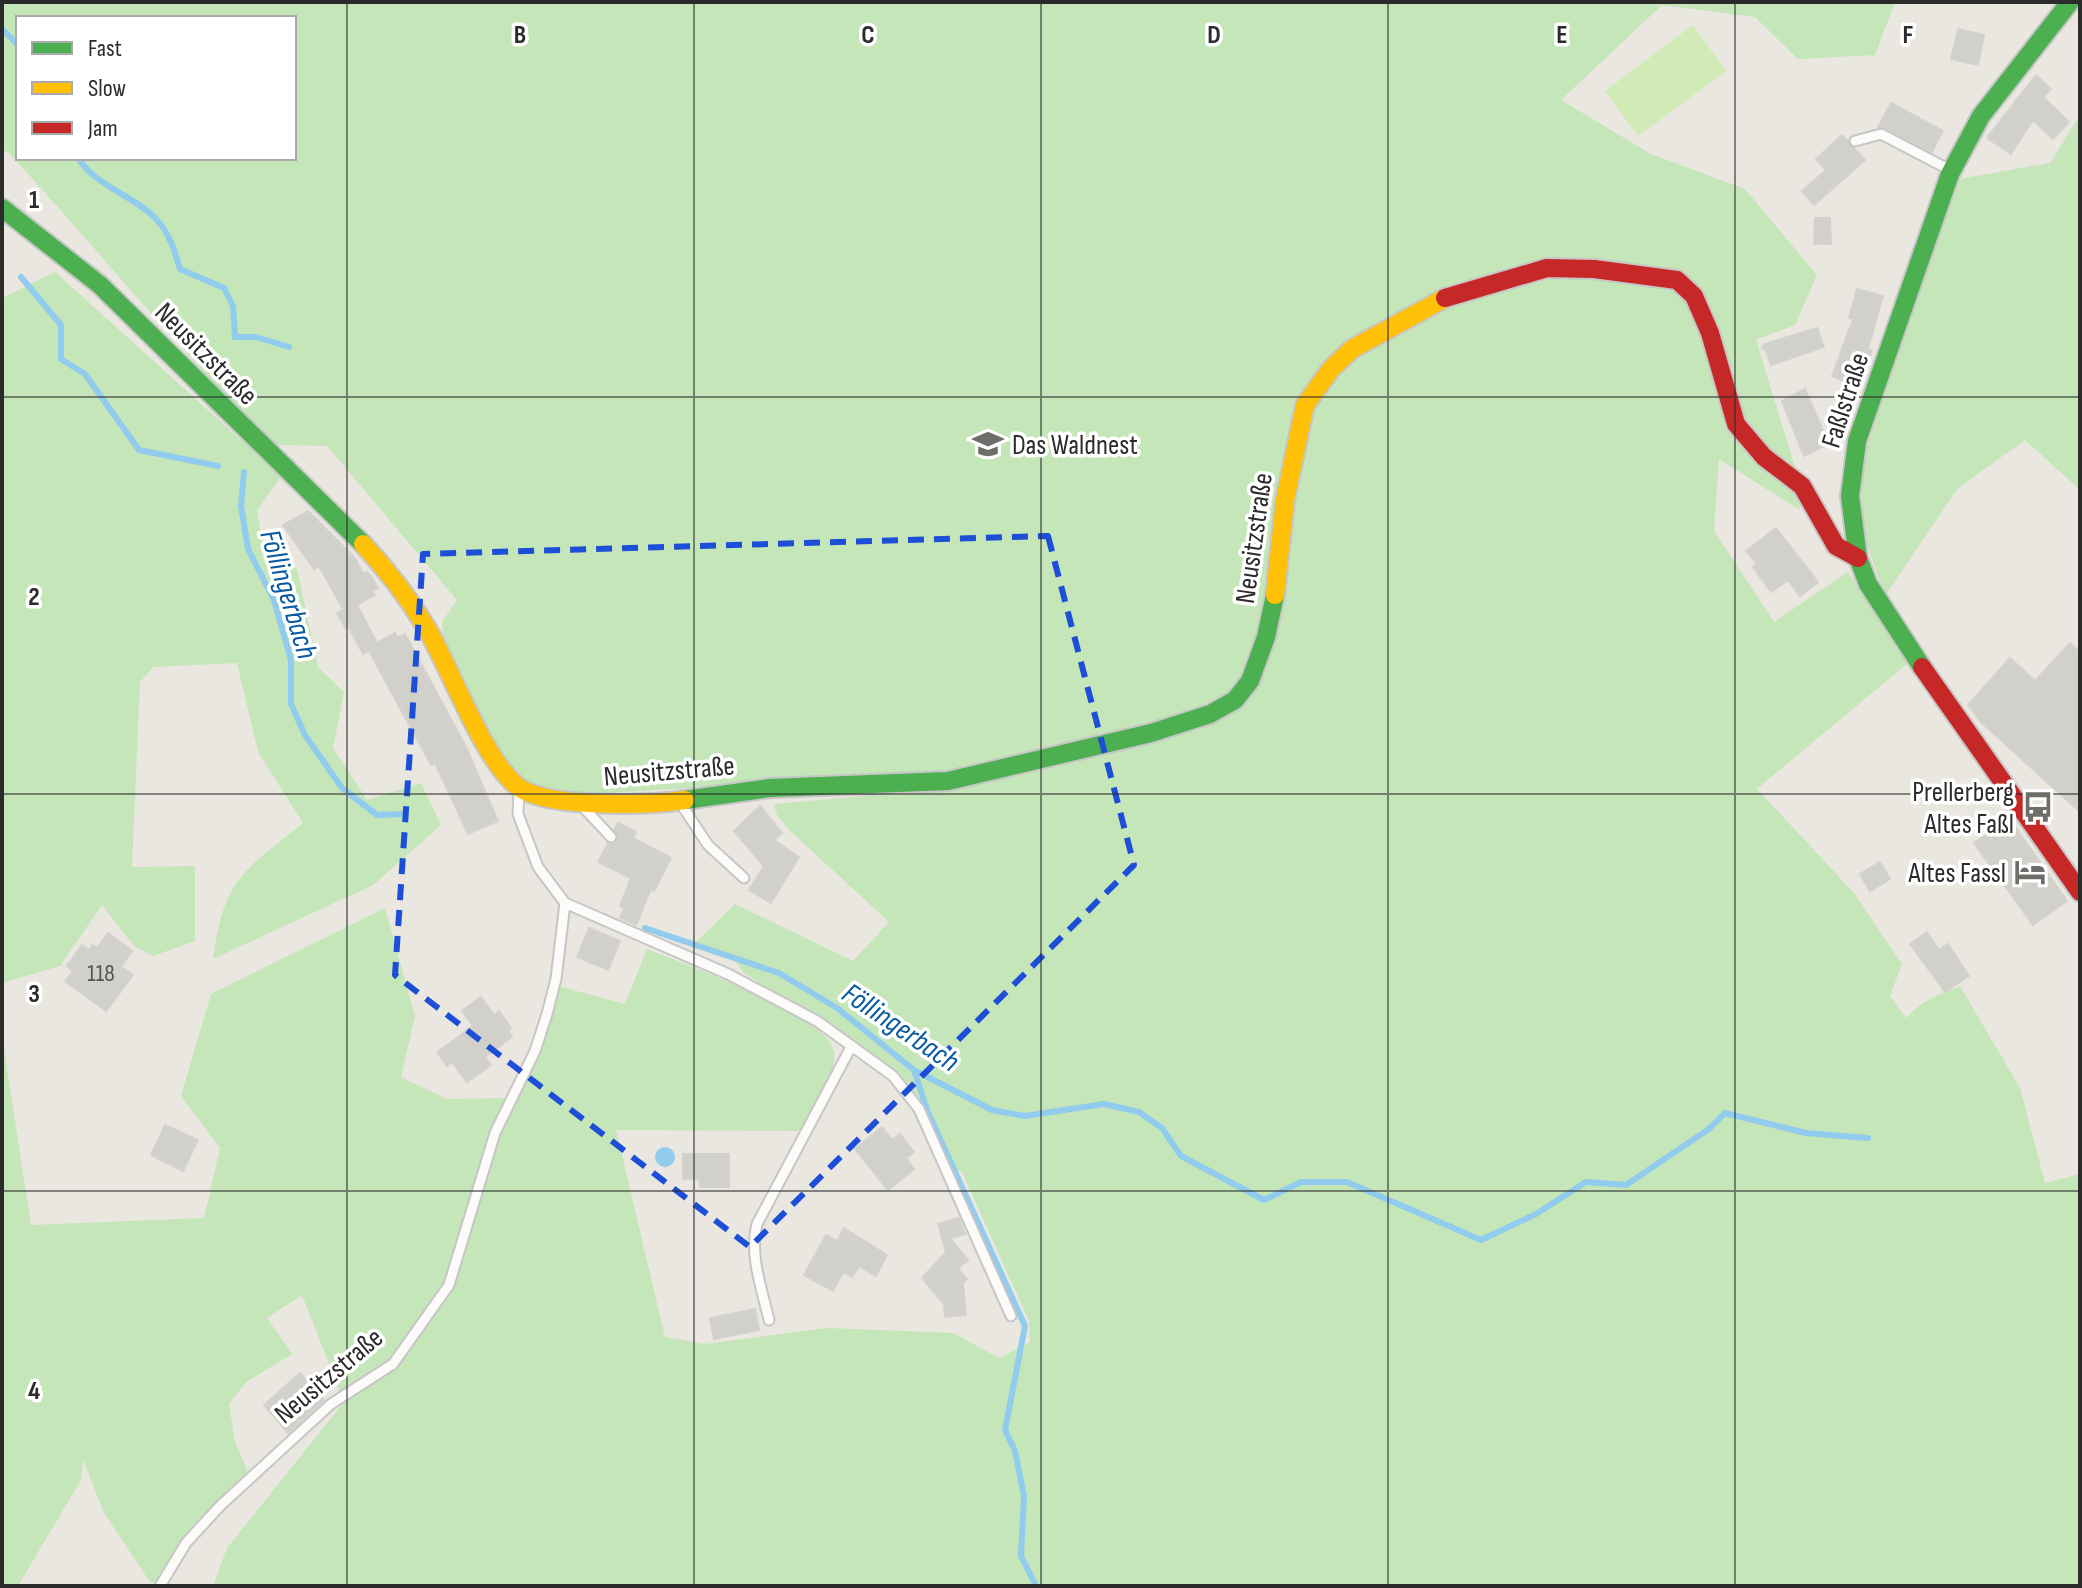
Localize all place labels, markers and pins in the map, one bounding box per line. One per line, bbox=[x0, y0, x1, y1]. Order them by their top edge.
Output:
school or university icon: Das Waldnest bbox=[971, 427, 1005, 461]
place label: Das Waldnest bbox=[1012, 429, 1138, 462]
place label: Prellerberg Altes Faßl bbox=[1912, 776, 2014, 841]
bus stop icon: Prellerberg Altes Faßl bbox=[2021, 790, 2055, 824]
hotel icon: Altes Fassl bbox=[2013, 855, 2047, 889]
place label: Altes Fassl bbox=[1907, 857, 2006, 890]

